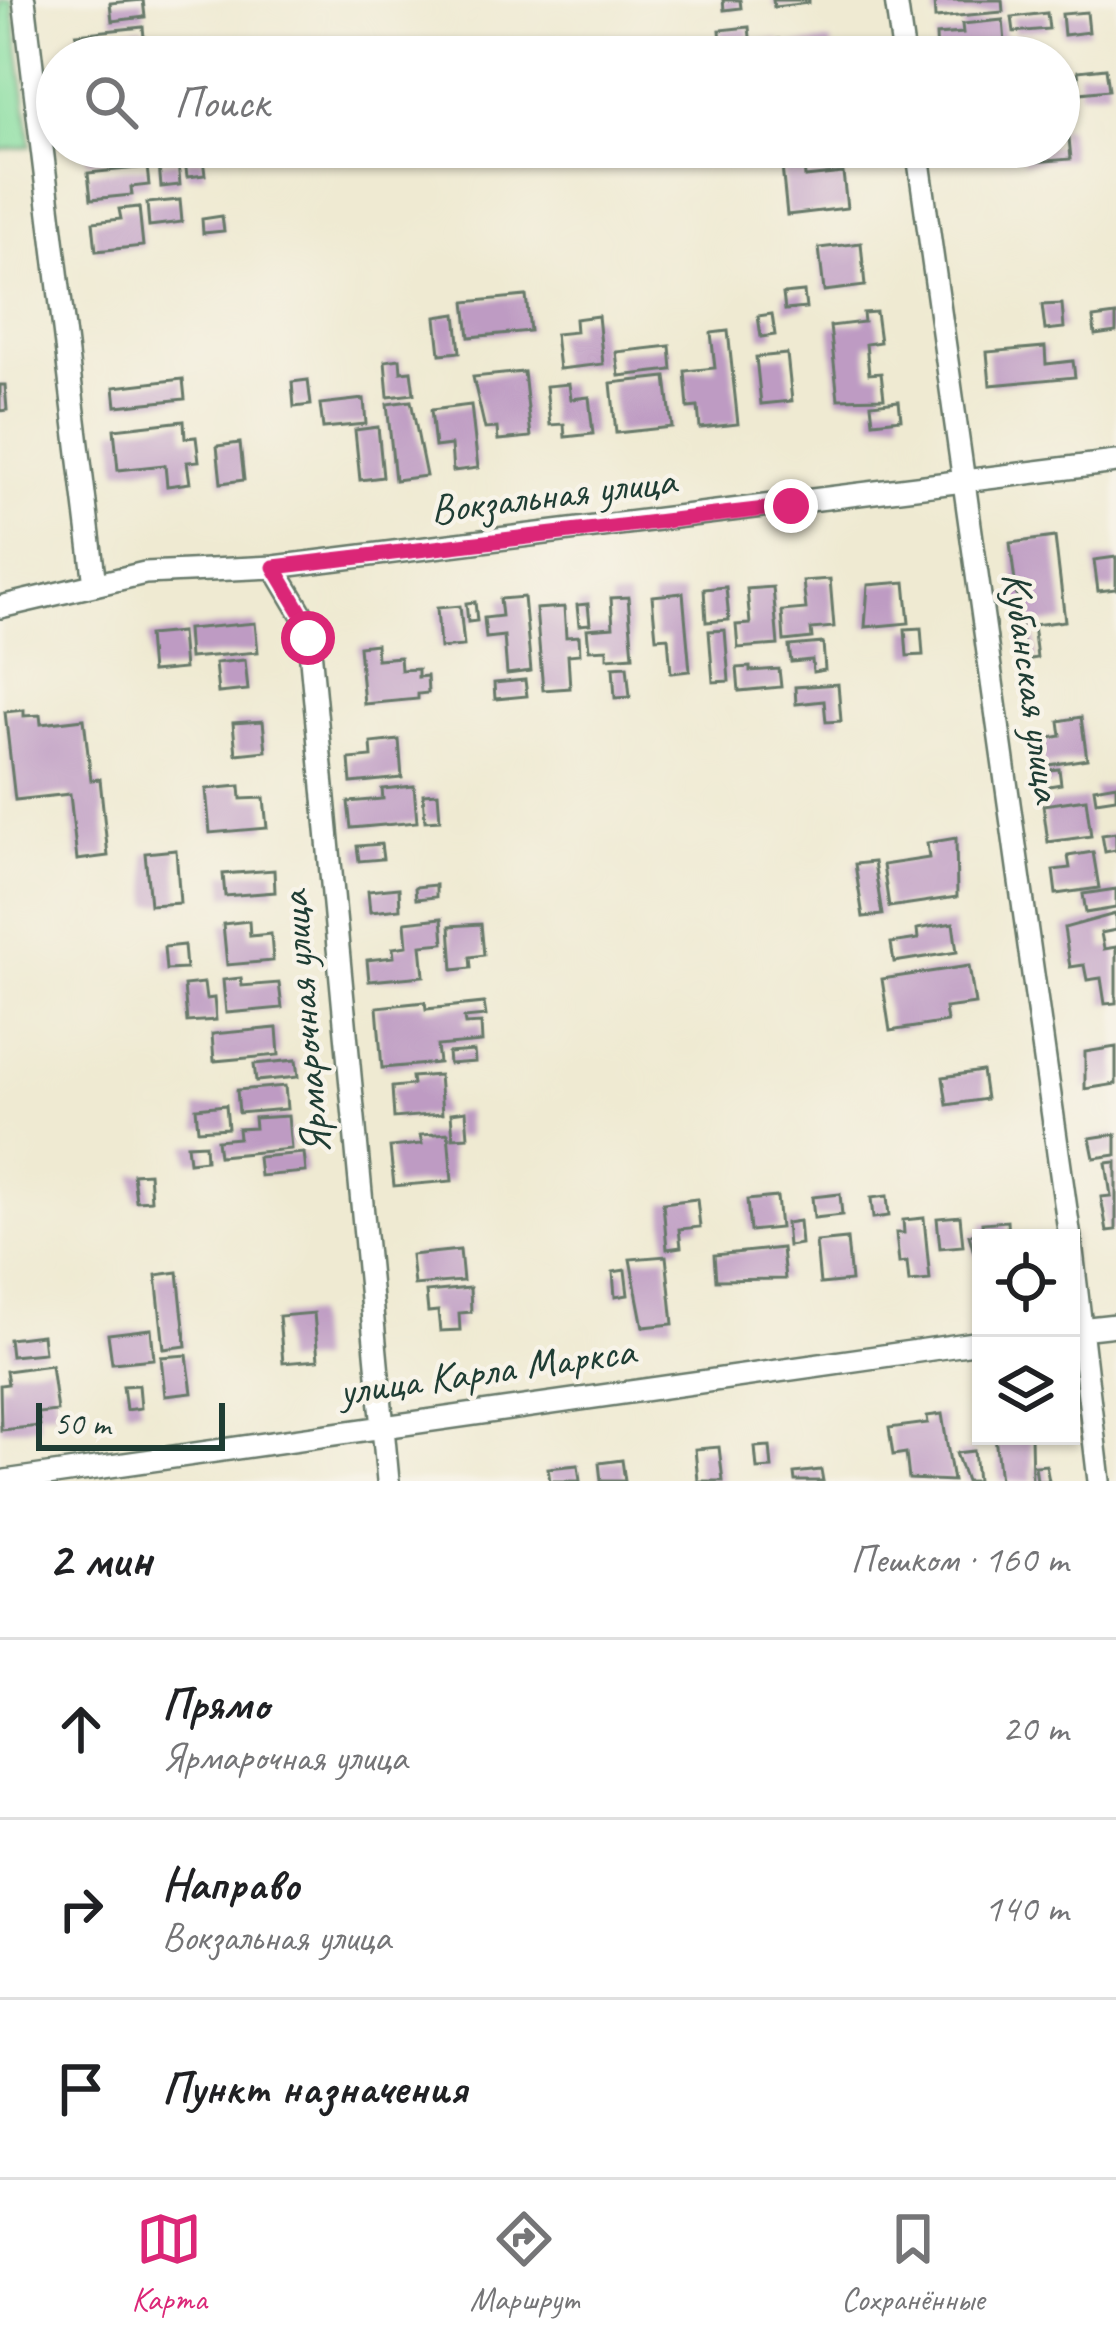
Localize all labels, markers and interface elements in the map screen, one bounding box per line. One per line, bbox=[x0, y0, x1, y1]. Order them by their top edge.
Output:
search box bbox=[36, 36, 1080, 168]
icon: search bbox=[78, 69, 144, 135]
text: Поиск bbox=[174, 74, 269, 131]
street label: Вокзальная улица bbox=[427, 453, 681, 536]
route end bbox=[764, 479, 818, 533]
street label: Кубанская улица bbox=[990, 569, 1075, 808]
route start bbox=[281, 611, 335, 665]
street label: Ярмарочная улица bbox=[267, 886, 343, 1157]
map controls bbox=[972, 1229, 1080, 1445]
button: locate bbox=[972, 1229, 1080, 1337]
street label: улица Карла Маркса bbox=[333, 1324, 641, 1418]
button: layers bbox=[972, 1337, 1080, 1445]
scale bar bbox=[36, 1397, 225, 1450]
text: 50 m bbox=[54, 1403, 110, 1445]
text: 2 мин bbox=[48, 1527, 152, 1591]
text: Пешком · 160 m bbox=[850, 1535, 1068, 1584]
text: Прямо bbox=[162, 1676, 269, 1733]
icon: ahead bbox=[48, 1696, 114, 1762]
text: 20 m bbox=[1002, 1704, 1068, 1753]
text: Ярмарочная улица bbox=[162, 1733, 407, 1782]
text: Направо bbox=[162, 1856, 300, 1913]
icon: right bbox=[48, 1876, 114, 1942]
text: 140 m bbox=[984, 1884, 1068, 1933]
text: Вокзальная улица bbox=[162, 1913, 391, 1962]
icon: arrive bbox=[48, 2056, 114, 2122]
text: Пункт назначения bbox=[162, 2060, 467, 2117]
tab: Карта bbox=[131, 2206, 207, 2320]
tab: Маршрут bbox=[470, 2206, 579, 2320]
tab: Сохранённые bbox=[841, 2206, 985, 2320]

